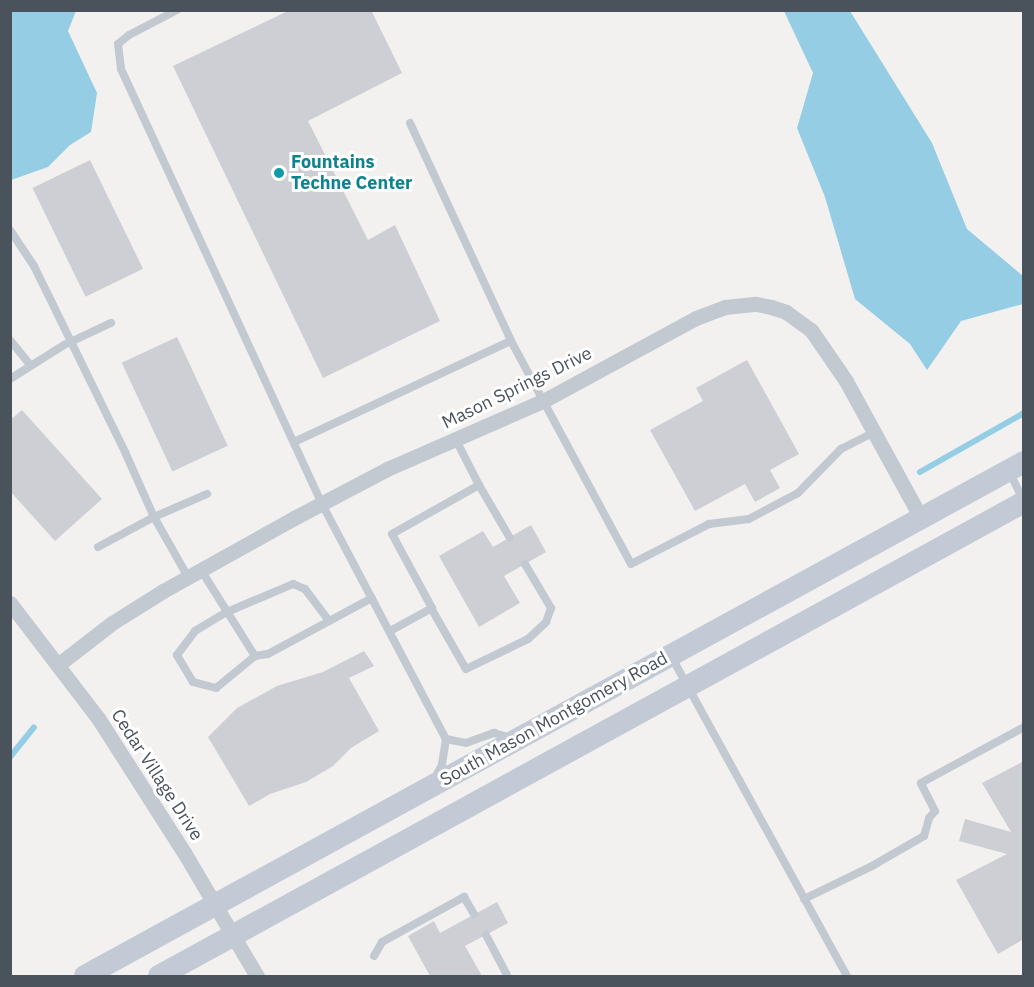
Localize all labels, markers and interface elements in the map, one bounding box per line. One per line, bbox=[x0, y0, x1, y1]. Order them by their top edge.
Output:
place label: Fountains Techne Center bbox=[291, 152, 412, 195]
marker: Fountains Techne Center bbox=[272, 166, 286, 180]
street label: Mason Springs Drive bbox=[439, 342, 595, 434]
street label: South Mason Montgomery Road bbox=[437, 647, 671, 791]
street label: Cedar Village Drive bbox=[107, 705, 207, 845]

